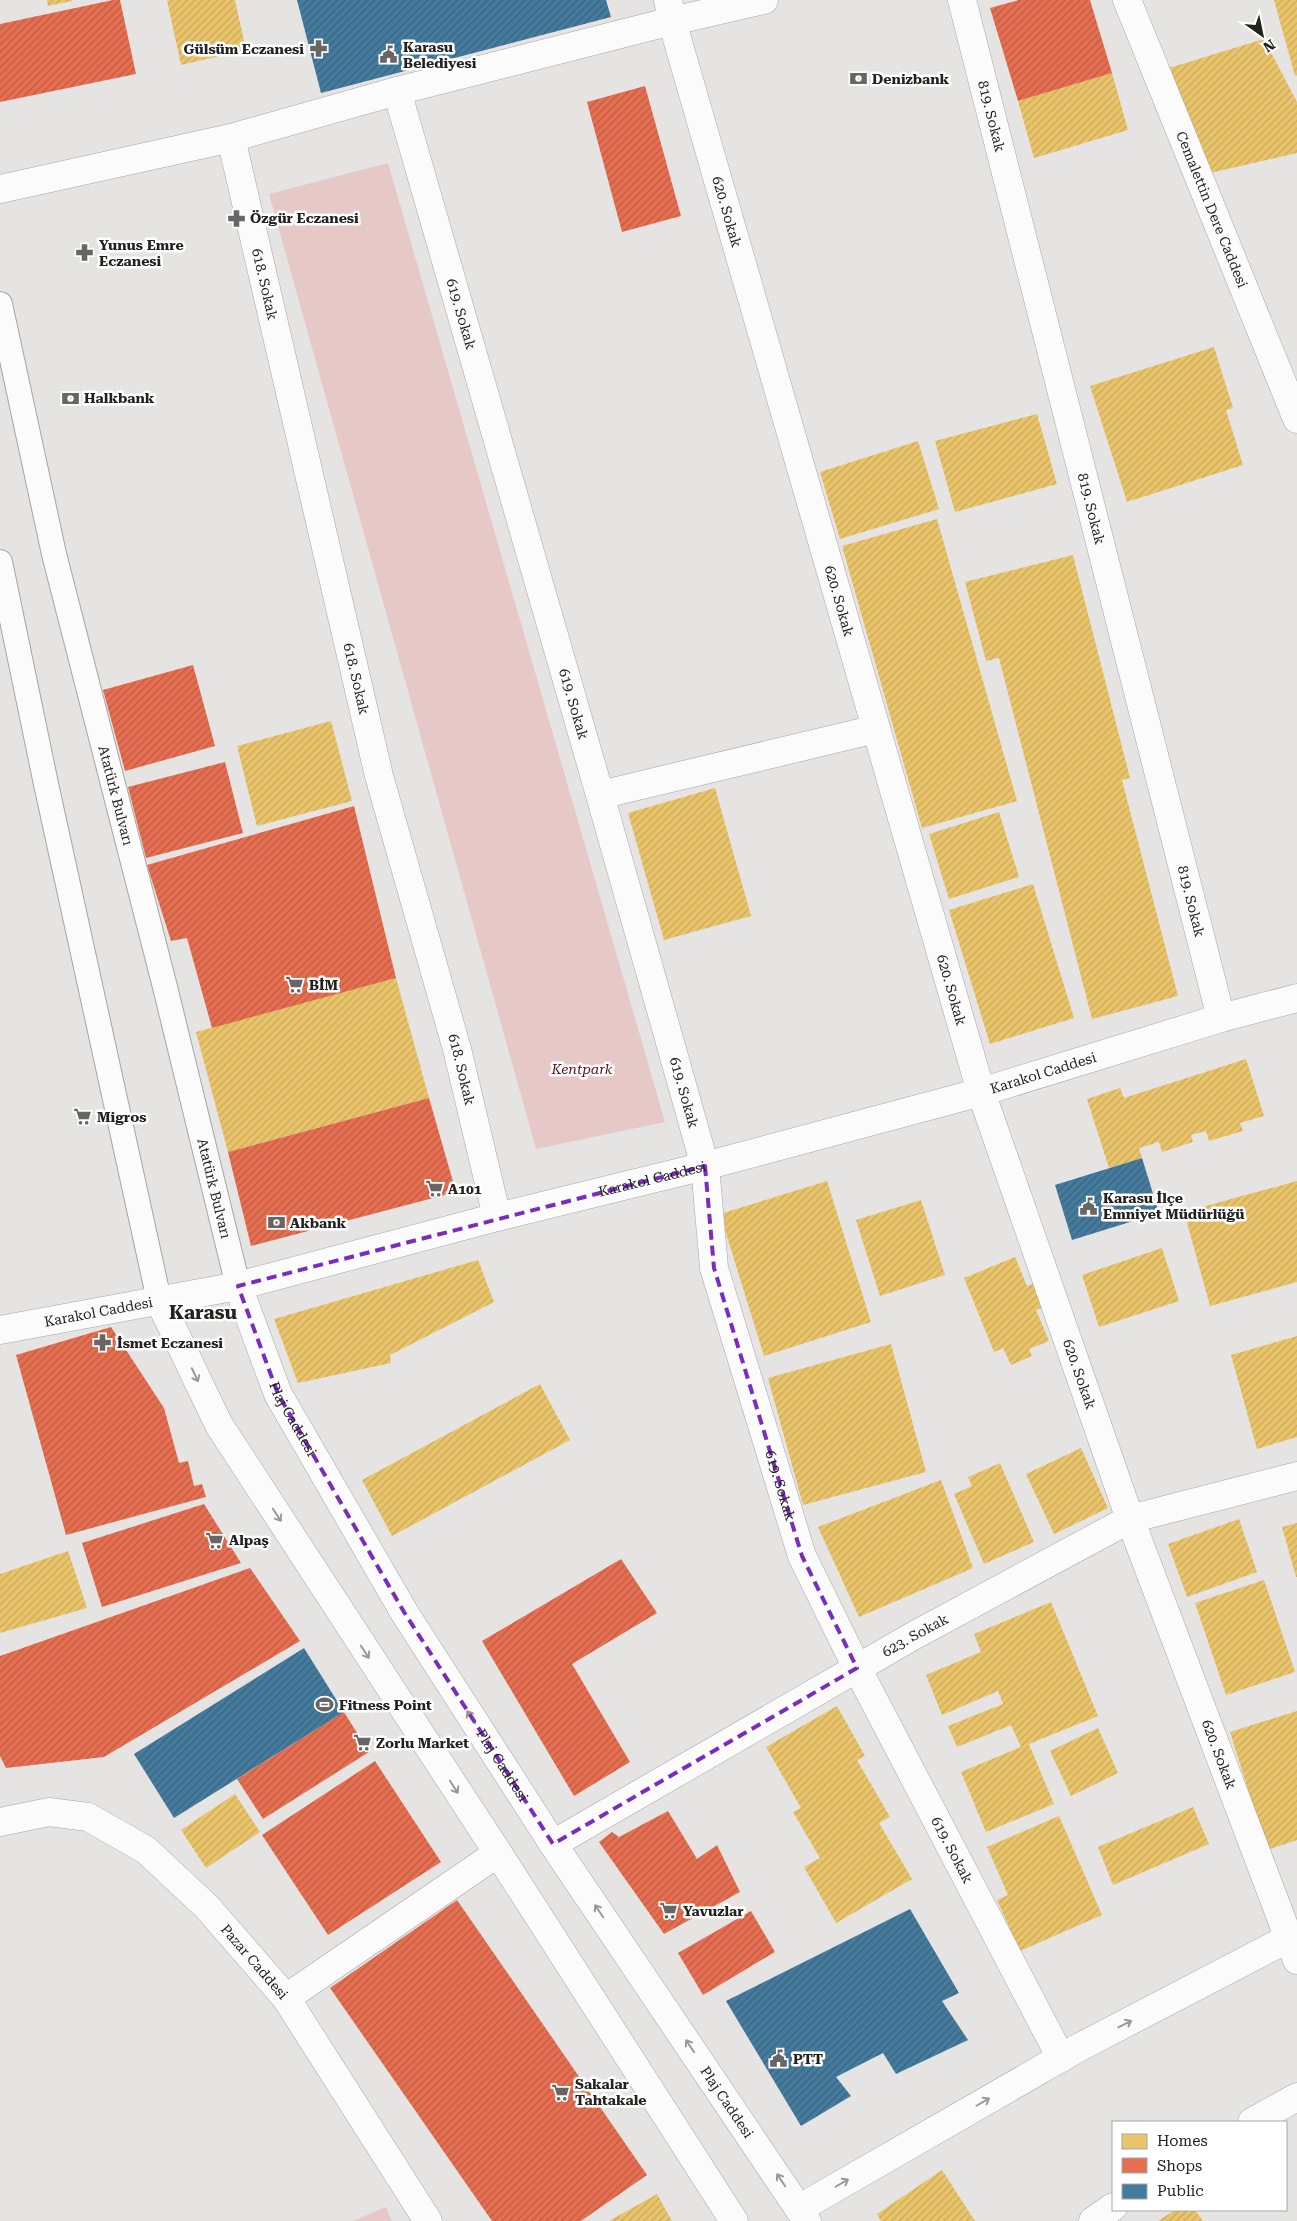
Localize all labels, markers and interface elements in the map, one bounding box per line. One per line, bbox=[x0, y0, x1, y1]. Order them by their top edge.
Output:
north arrow bbox=[1237, 10, 1287, 60]
text: N bbox=[1260, 36, 1278, 56]
pharmacy icon: Gülsüm Eczanesi bbox=[308, 39, 328, 59]
place label: Karasu Belediyesi bbox=[403, 39, 477, 71]
place label: Gülsüm Eczanesi bbox=[183, 41, 304, 57]
public building icon: Karasu Belediyesi bbox=[379, 45, 399, 65]
bank icon: Denizbank bbox=[848, 69, 868, 89]
place label: Denizbank bbox=[872, 71, 950, 87]
street label: 819. Sokak bbox=[975, 79, 1008, 154]
street label: Cemalettin Dere Caddesi bbox=[1173, 129, 1251, 291]
street label: 620. Sokak bbox=[709, 174, 745, 249]
pharmacy icon: Özgür Eczanesi bbox=[226, 208, 246, 228]
place label: Özgür Eczanesi bbox=[250, 210, 359, 226]
place label: Yunus Emre Eczanesi bbox=[99, 237, 184, 269]
pharmacy icon: Yunus Emre Eczanesi bbox=[75, 243, 95, 263]
street label: 618. Sokak bbox=[249, 247, 281, 322]
street label: 619. Sokak bbox=[443, 277, 479, 351]
bank icon: Halkbank bbox=[60, 388, 80, 408]
place label: Halkbank bbox=[84, 390, 155, 406]
street label: 819. Sokak bbox=[1075, 471, 1108, 546]
street label: 620. Sokak bbox=[822, 564, 857, 638]
street label: 618. Sokak bbox=[340, 641, 372, 716]
street label: 619. Sokak bbox=[556, 667, 592, 741]
street label: Atatürk Bulvarı bbox=[95, 744, 136, 848]
street label: 819. Sokak bbox=[1175, 864, 1208, 939]
street label: 620. Sokak bbox=[934, 953, 969, 1028]
supermarket icon: BİM bbox=[285, 975, 305, 995]
place label: BİM bbox=[309, 977, 339, 993]
street label: 618. Sokak bbox=[445, 1032, 478, 1107]
street label: Karakol Caddesi bbox=[988, 1049, 1099, 1097]
street label: 619. Sokak bbox=[667, 1055, 702, 1130]
park label: Kentpark bbox=[551, 1061, 613, 1077]
supermarket icon: Migros bbox=[73, 1107, 93, 1127]
place label: Migros bbox=[97, 1109, 146, 1125]
street label: Atatürk Bulvarı bbox=[194, 1137, 234, 1240]
street label: Karakol Caddesi bbox=[597, 1158, 708, 1200]
supermarket icon: A101 bbox=[424, 1179, 444, 1199]
place label: A101 bbox=[448, 1181, 482, 1197]
place label: Karasu İlçe Emniyet Müdürlüğü bbox=[1103, 1190, 1245, 1222]
public building icon: Karasu İlçe Emniyet Müdürlüğü bbox=[1079, 1196, 1099, 1216]
bank icon: Akbank bbox=[266, 1213, 286, 1233]
place label: Akbank bbox=[290, 1215, 347, 1231]
street label: Karakol Caddesi bbox=[43, 1294, 154, 1330]
district label: Karasu bbox=[169, 1301, 237, 1324]
pharmacy icon: İsmet Eczanesi bbox=[93, 1333, 113, 1353]
place label: İsmet Eczanesi bbox=[117, 1335, 223, 1351]
street label: 620. Sokak bbox=[1060, 1337, 1099, 1412]
one-way arrow bbox=[191, 1367, 200, 1382]
street label: Plaj Caddesi bbox=[266, 1379, 320, 1459]
street label: 619. Sokak bbox=[762, 1448, 799, 1523]
one-way arrow bbox=[272, 1508, 282, 1522]
supermarket icon: Alpaş bbox=[205, 1530, 225, 1550]
place label: Alpaş bbox=[229, 1532, 269, 1548]
street label: 623. Sokak bbox=[879, 1610, 951, 1660]
one-way arrow bbox=[360, 1645, 370, 1659]
sports icon: Fitness Point bbox=[315, 1695, 335, 1715]
place label: Fitness Point bbox=[339, 1697, 432, 1713]
one-way arrow bbox=[466, 1710, 476, 1724]
street label: 620. Sokak bbox=[1199, 1717, 1240, 1791]
street label: Plaj Caddesi bbox=[473, 1726, 532, 1805]
supermarket icon: Zorlu Market bbox=[352, 1733, 372, 1753]
place label: Zorlu Market bbox=[376, 1735, 469, 1751]
one-way arrow bbox=[450, 1780, 460, 1794]
street label: 619. Sokak bbox=[928, 1814, 976, 1886]
supermarket icon: Yavuzlar bbox=[659, 1901, 679, 1921]
place label: Yavuzlar bbox=[683, 1903, 744, 1919]
one-way arrow bbox=[593, 1904, 604, 1918]
street label: Pazar Caddesi bbox=[218, 1921, 292, 2003]
one-way arrow bbox=[1117, 2019, 1132, 2028]
one-way arrow bbox=[685, 2039, 695, 2053]
public building icon: PTT bbox=[769, 2049, 789, 2069]
place label: PTT bbox=[793, 2051, 823, 2067]
street label: Plaj Caddesi bbox=[697, 2063, 757, 2141]
place label: Sakalar Tahtakale bbox=[575, 2076, 646, 2108]
supermarket icon: Sakalar Tahtakale bbox=[551, 2082, 571, 2102]
one-way arrow bbox=[975, 2097, 990, 2107]
legend bbox=[1112, 2121, 1287, 2211]
text: Homes bbox=[1157, 2132, 1208, 2150]
text: Shops bbox=[1157, 2157, 1202, 2175]
one-way arrow bbox=[776, 2173, 786, 2187]
one-way arrow bbox=[834, 2178, 849, 2188]
text: Public bbox=[1157, 2182, 1204, 2200]

